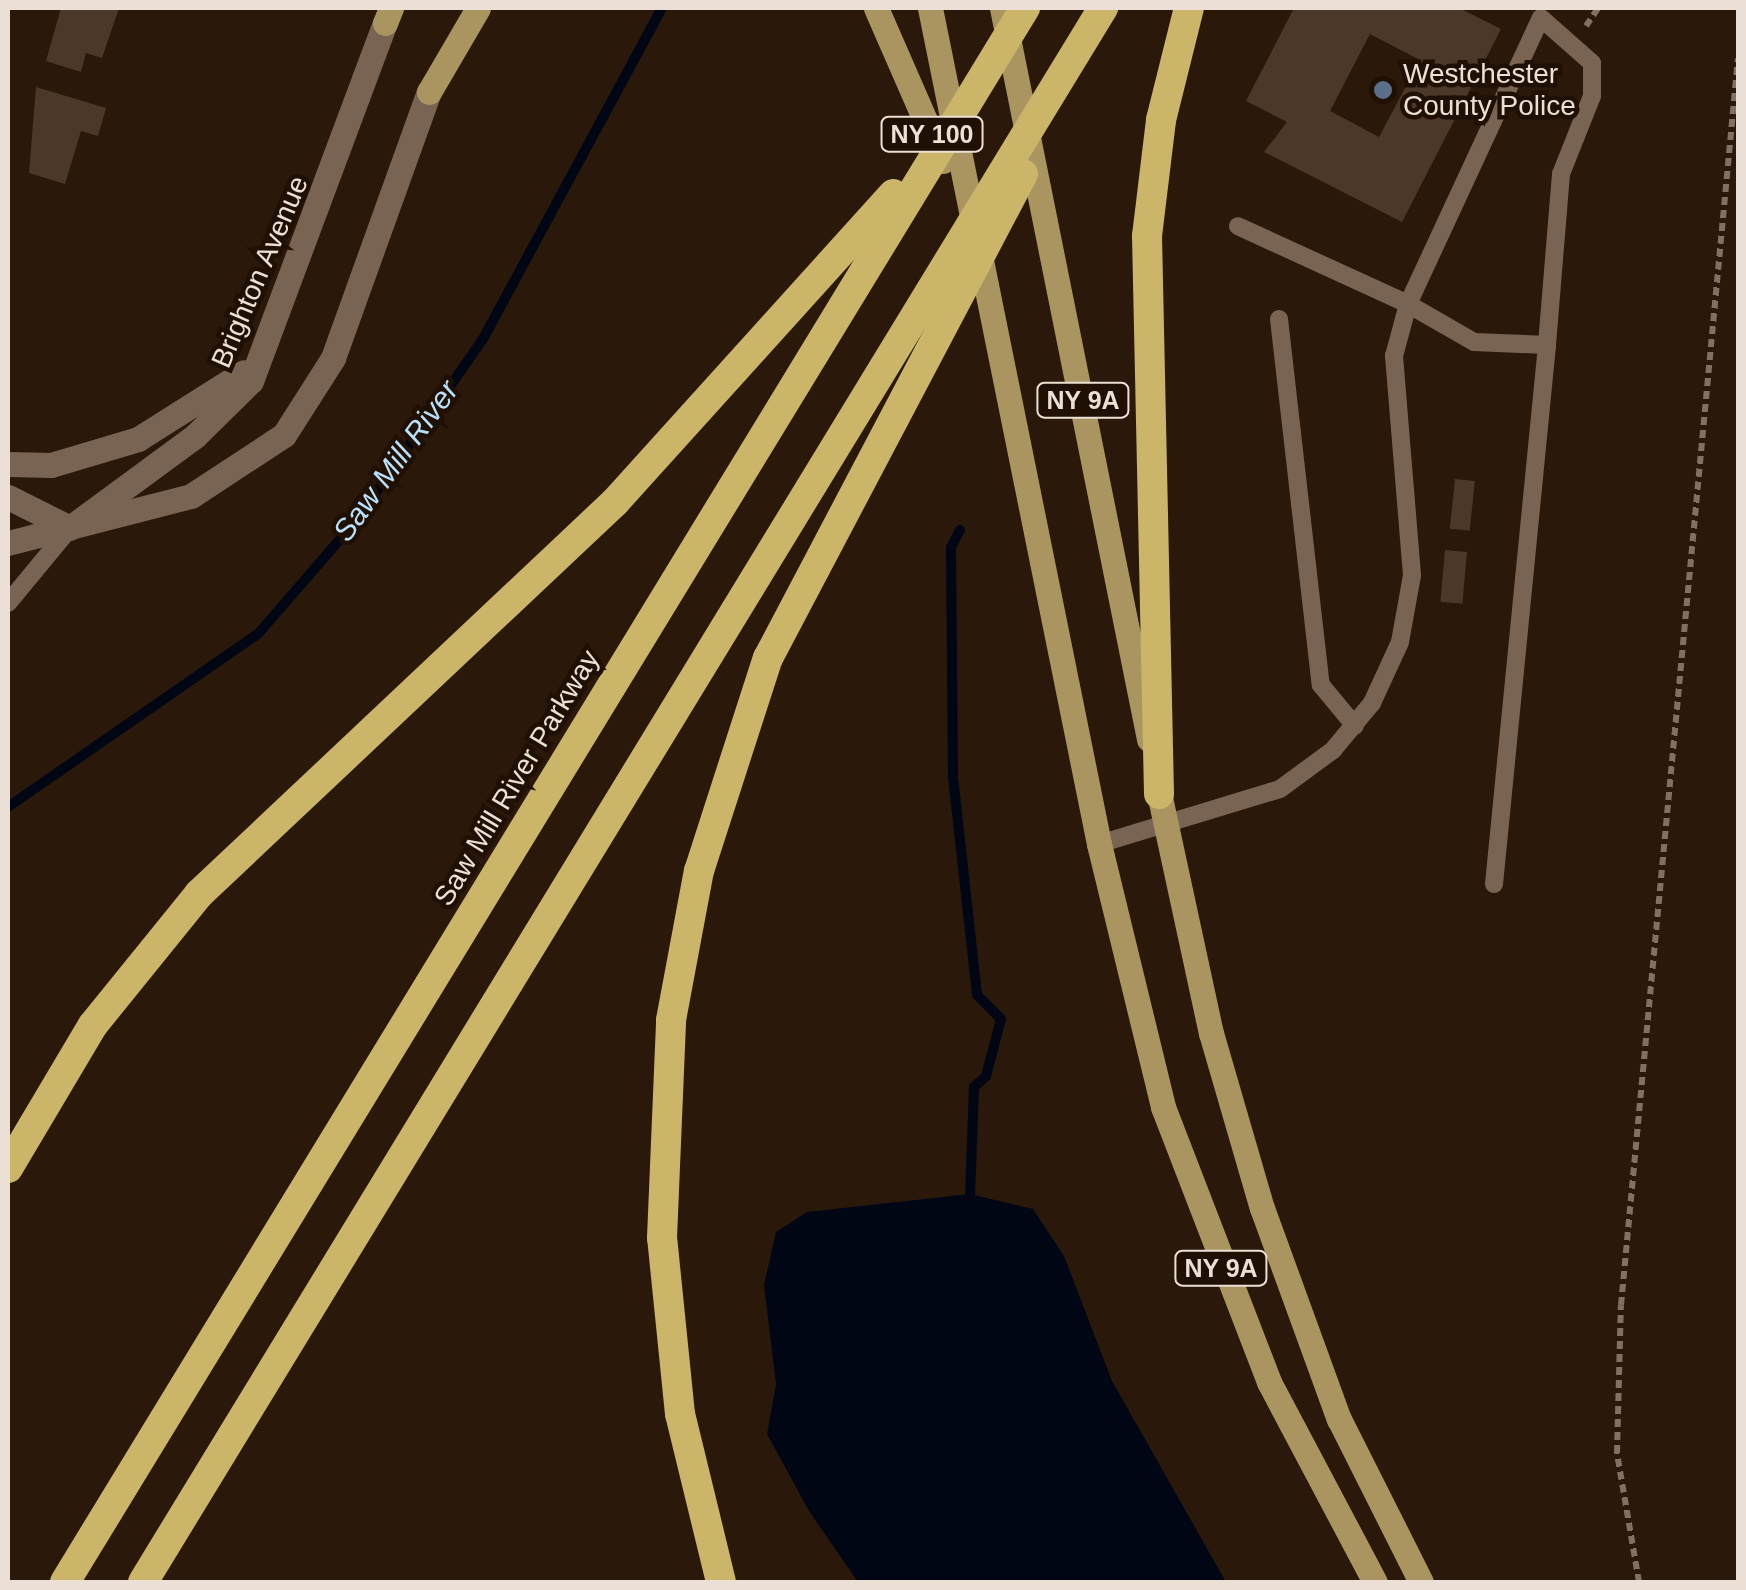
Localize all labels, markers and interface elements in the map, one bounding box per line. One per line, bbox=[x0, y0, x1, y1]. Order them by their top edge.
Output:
place label: Westchester County Police bbox=[1403, 57, 1576, 123]
marker: Westchester County Police bbox=[1372, 79, 1394, 101]
road number: NY 100 bbox=[880, 114, 984, 154]
street label: Brighton Avenue bbox=[204, 170, 316, 374]
water label: Saw Mill River bbox=[326, 374, 466, 548]
road number: NY 9A bbox=[1036, 380, 1130, 420]
street label: Saw Mill River Parkway bbox=[427, 644, 607, 912]
road number: NY 9A bbox=[1174, 1248, 1268, 1288]

